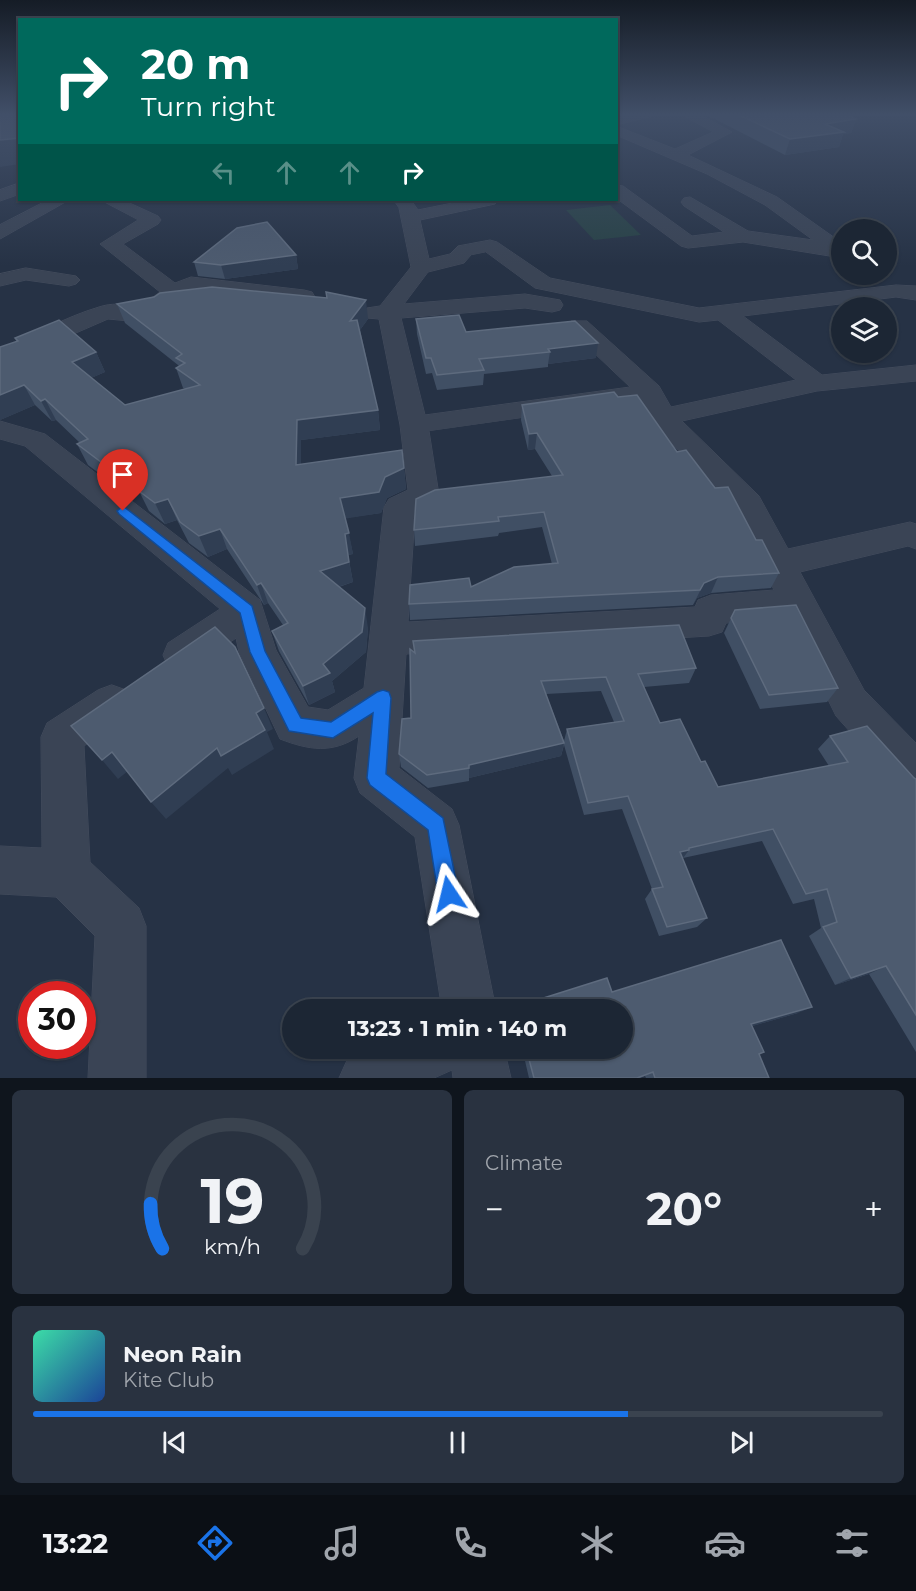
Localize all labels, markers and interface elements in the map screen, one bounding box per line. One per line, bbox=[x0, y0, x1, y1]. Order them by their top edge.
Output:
text: 20 m bbox=[141, 38, 250, 90]
icon: right bbox=[42, 42, 120, 120]
text: Turn right bbox=[141, 90, 276, 123]
icon: left bbox=[207, 156, 240, 189]
icon: ahead bbox=[270, 156, 303, 189]
icon: ahead bbox=[333, 156, 366, 189]
icon: right bbox=[396, 156, 429, 189]
map controls bbox=[831, 219, 897, 363]
button: search bbox=[831, 219, 897, 285]
button: layers bbox=[831, 297, 897, 363]
pin bbox=[97, 449, 148, 511]
icon: arrive bbox=[106, 458, 139, 491]
position arrow bbox=[417, 862, 481, 926]
speed limit sign: 30 bbox=[18, 981, 96, 1059]
text: 13:23 · 1 min · 140 m bbox=[348, 1015, 567, 1042]
text: Climate bbox=[485, 1151, 563, 1175]
text: 19 bbox=[200, 1163, 264, 1239]
text: 20° bbox=[646, 1181, 722, 1236]
text: − bbox=[485, 1189, 504, 1229]
text: + bbox=[864, 1189, 883, 1229]
text: km/h bbox=[203, 1233, 261, 1259]
text: Neon Rain bbox=[123, 1341, 242, 1368]
text: Kite Club bbox=[123, 1368, 214, 1392]
icon: previous bbox=[158, 1426, 191, 1459]
icon: pause bbox=[441, 1426, 474, 1459]
icon: next bbox=[725, 1426, 758, 1459]
icon: directions bbox=[194, 1522, 236, 1564]
icon: music bbox=[321, 1522, 363, 1564]
icon: phone bbox=[449, 1522, 491, 1564]
icon: climate bbox=[576, 1522, 618, 1564]
icon: car bbox=[704, 1522, 746, 1564]
icon: filters bbox=[831, 1522, 873, 1564]
text: 13:22 bbox=[43, 1527, 108, 1560]

